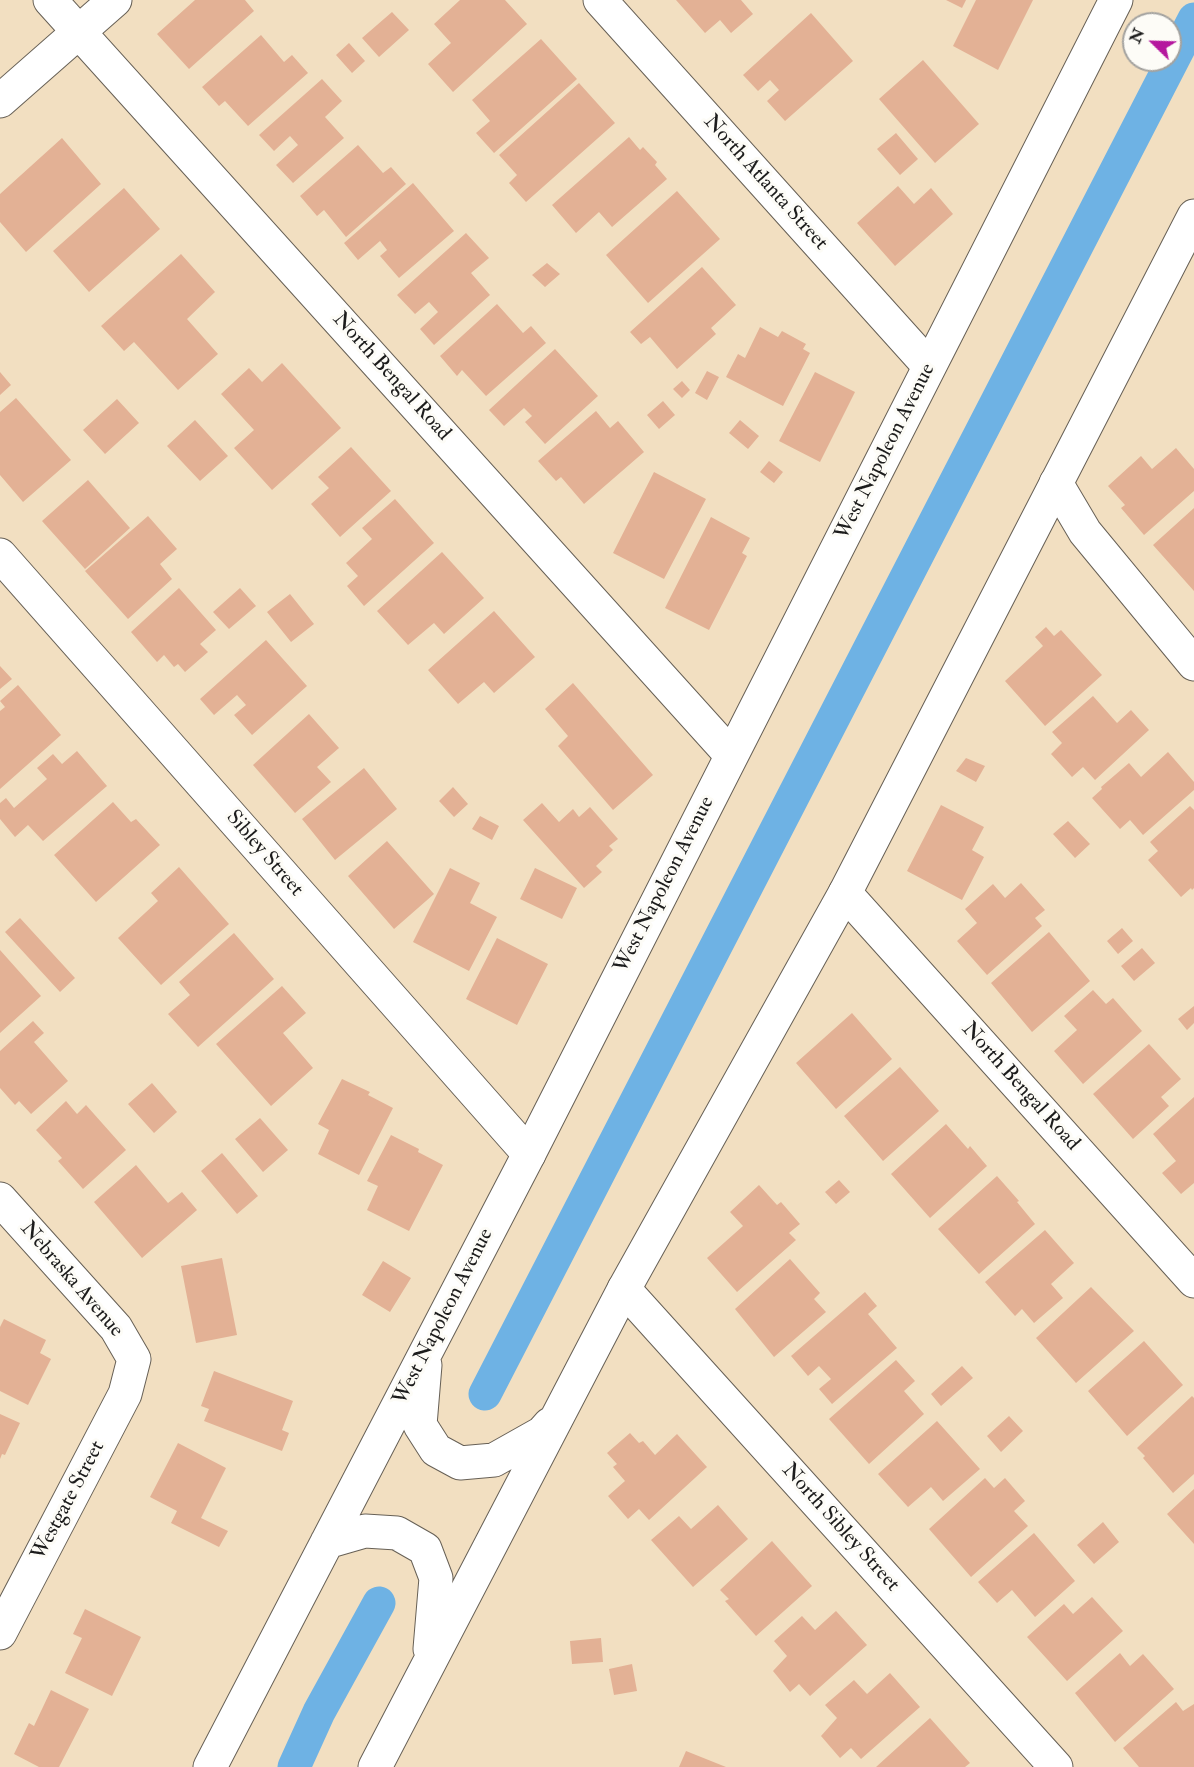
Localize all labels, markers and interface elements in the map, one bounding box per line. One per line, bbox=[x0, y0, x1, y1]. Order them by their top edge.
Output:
north arrow bbox=[1122, 12, 1182, 72]
text: N bbox=[1125, 25, 1149, 46]
street label: North Atlanta Street bbox=[697, 110, 833, 256]
street label: North Bengal Road bbox=[327, 307, 455, 447]
street label: West Napoleon Avenue bbox=[831, 360, 941, 544]
street label: West Napoleon Avenue bbox=[610, 793, 720, 977]
street label: Sibley Street bbox=[220, 806, 308, 902]
street label: North Bengal Road bbox=[956, 1017, 1084, 1157]
street label: Nebraska Avenue bbox=[14, 1217, 128, 1343]
street label: West Napoleon Avenue bbox=[389, 1225, 499, 1409]
street label: Westgate Street bbox=[27, 1437, 111, 1565]
street label: North Sibley Street bbox=[776, 1459, 904, 1597]

